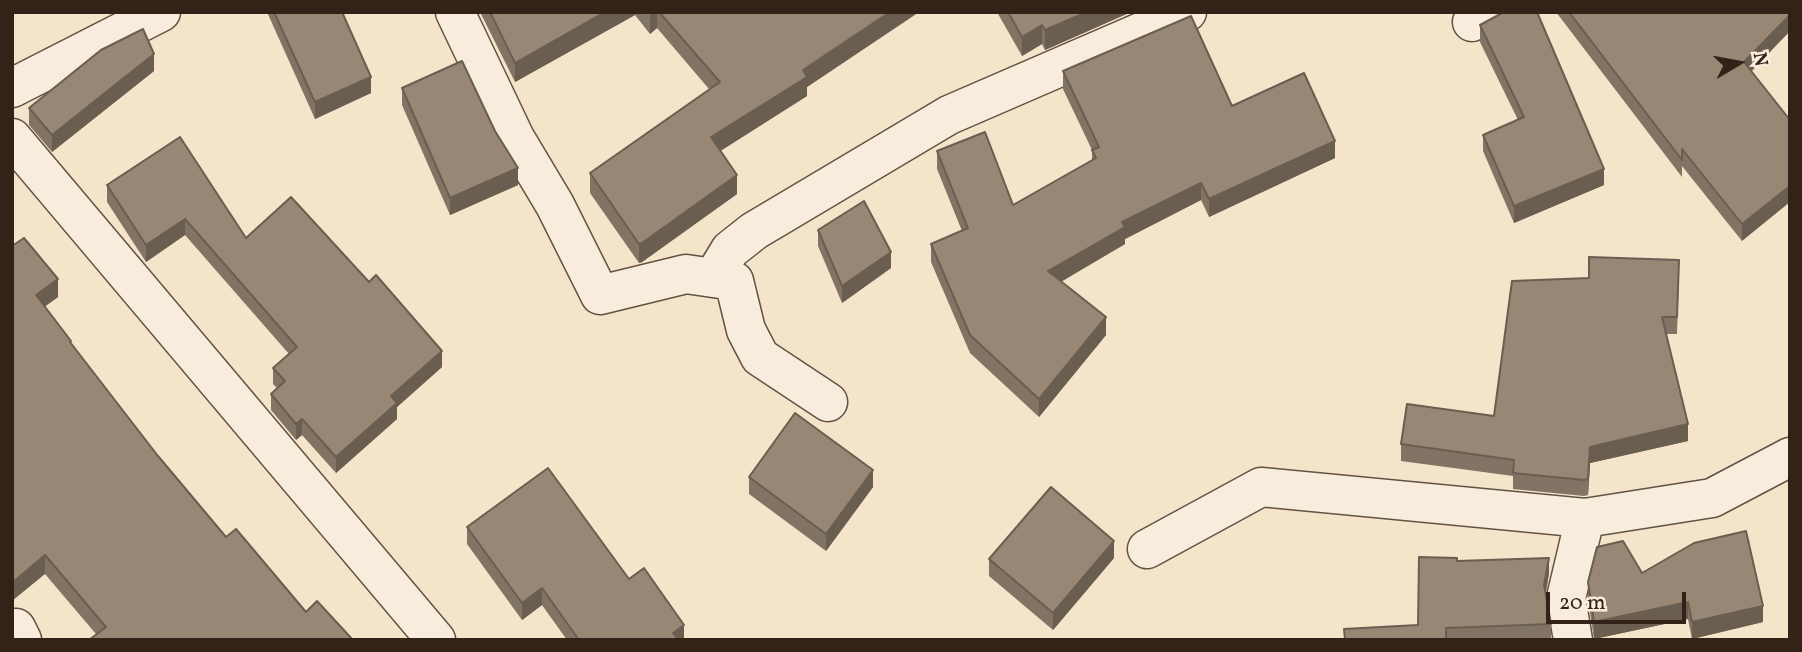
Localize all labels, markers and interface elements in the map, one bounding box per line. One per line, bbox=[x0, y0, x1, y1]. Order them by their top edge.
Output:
north arrow bbox=[1704, 28, 1774, 98]
text: N bbox=[1746, 50, 1774, 68]
scale bar bbox=[1550, 578, 1690, 622]
text: 20 m bbox=[1559, 589, 1605, 618]

